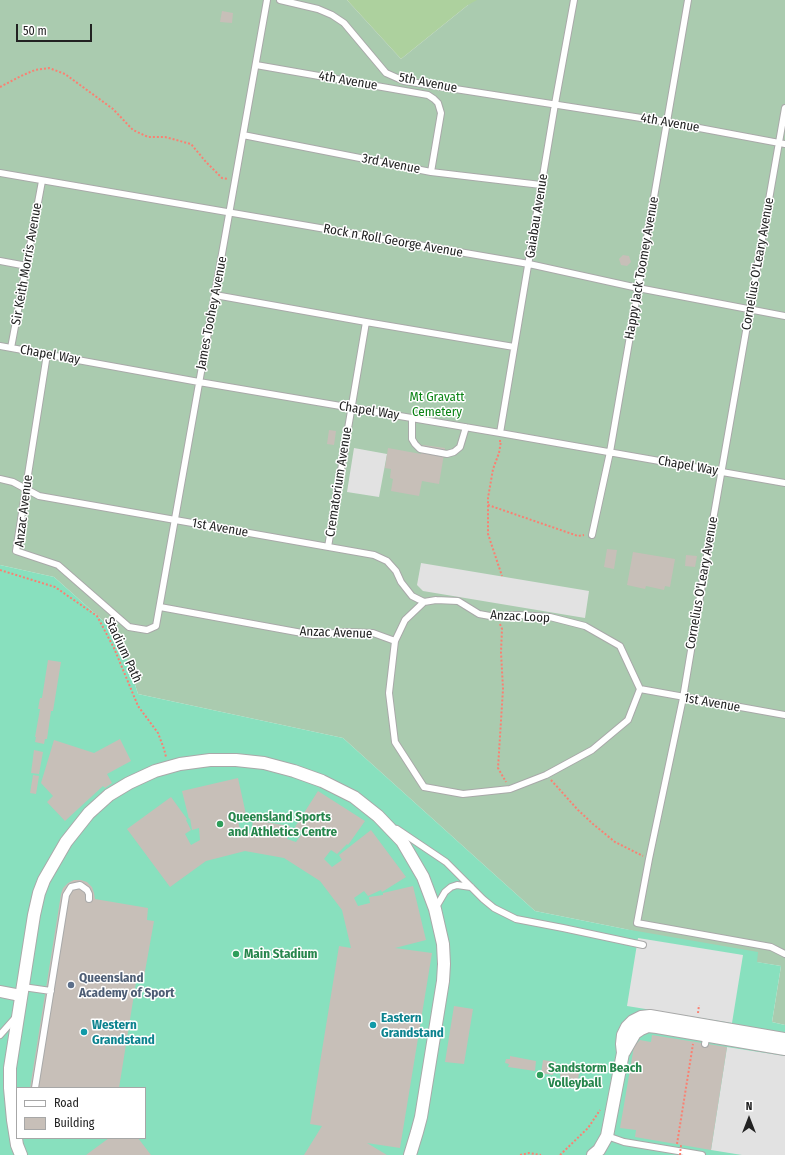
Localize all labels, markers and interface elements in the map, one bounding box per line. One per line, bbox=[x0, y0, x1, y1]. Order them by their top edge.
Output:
scale bar bbox=[18, 16, 94, 42]
text: 50 m bbox=[23, 24, 47, 38]
street label: 4th Avenue bbox=[317, 68, 379, 94]
street label: 5th Avenue bbox=[398, 70, 458, 96]
street label: 4th Avenue bbox=[639, 110, 701, 136]
street label: 3rd Avenue bbox=[360, 151, 422, 177]
street label: Gaiabau Avenue bbox=[523, 173, 551, 259]
street label: Happy Jack Toomey Avenue bbox=[622, 195, 662, 341]
street label: Cornelius O'Leary Avenue bbox=[739, 196, 777, 332]
street label: Sir Keith Morris Avenue bbox=[9, 202, 45, 326]
street label: Rock n Roll George Avenue bbox=[322, 221, 464, 261]
street label: James Toohey Avenue bbox=[193, 255, 231, 371]
street label: Chapel Way bbox=[19, 342, 81, 368]
park label: Mt Gravatt Cemetery bbox=[410, 389, 464, 420]
street label: Chapel Way bbox=[338, 399, 400, 423]
street label: Crematorium Avenue bbox=[323, 426, 355, 538]
street label: Chapel Way bbox=[657, 453, 719, 479]
street label: Anzac Avenue bbox=[12, 474, 36, 548]
street label: 1st Avenue bbox=[191, 515, 249, 541]
street label: Cornelius O'Leary Avenue bbox=[683, 515, 721, 651]
street label: Anzac Loop bbox=[490, 608, 550, 626]
street label: Stadium Path bbox=[101, 615, 145, 685]
street label: Anzac Avenue bbox=[299, 624, 373, 642]
street label: 1st Avenue bbox=[683, 690, 741, 716]
place label: Queensland Sports and Athletics Centre bbox=[228, 809, 337, 840]
marker: Queensland Sports and Athletics Centre bbox=[215, 819, 225, 829]
place label: Main Stadium bbox=[244, 946, 317, 962]
marker: Main Stadium bbox=[231, 949, 241, 959]
place label: Queensland Academy of Sport bbox=[79, 970, 174, 1001]
marker: Queensland Academy of Sport bbox=[66, 980, 76, 990]
place label: Eastern Grandstand bbox=[381, 1010, 444, 1041]
place label: Western Grandstand bbox=[92, 1017, 155, 1048]
marker: Eastern Grandstand bbox=[368, 1020, 378, 1030]
marker: Western Grandstand bbox=[79, 1027, 89, 1037]
place label: Sandstorm Beach Volleyball bbox=[548, 1060, 642, 1091]
marker: Sandstorm Beach Volleyball bbox=[535, 1070, 545, 1080]
legend bbox=[16, 1087, 146, 1139]
text: Road bbox=[54, 1096, 79, 1110]
north arrow bbox=[729, 1099, 769, 1139]
text: N bbox=[746, 1100, 752, 1113]
text: Building bbox=[54, 1116, 94, 1130]

